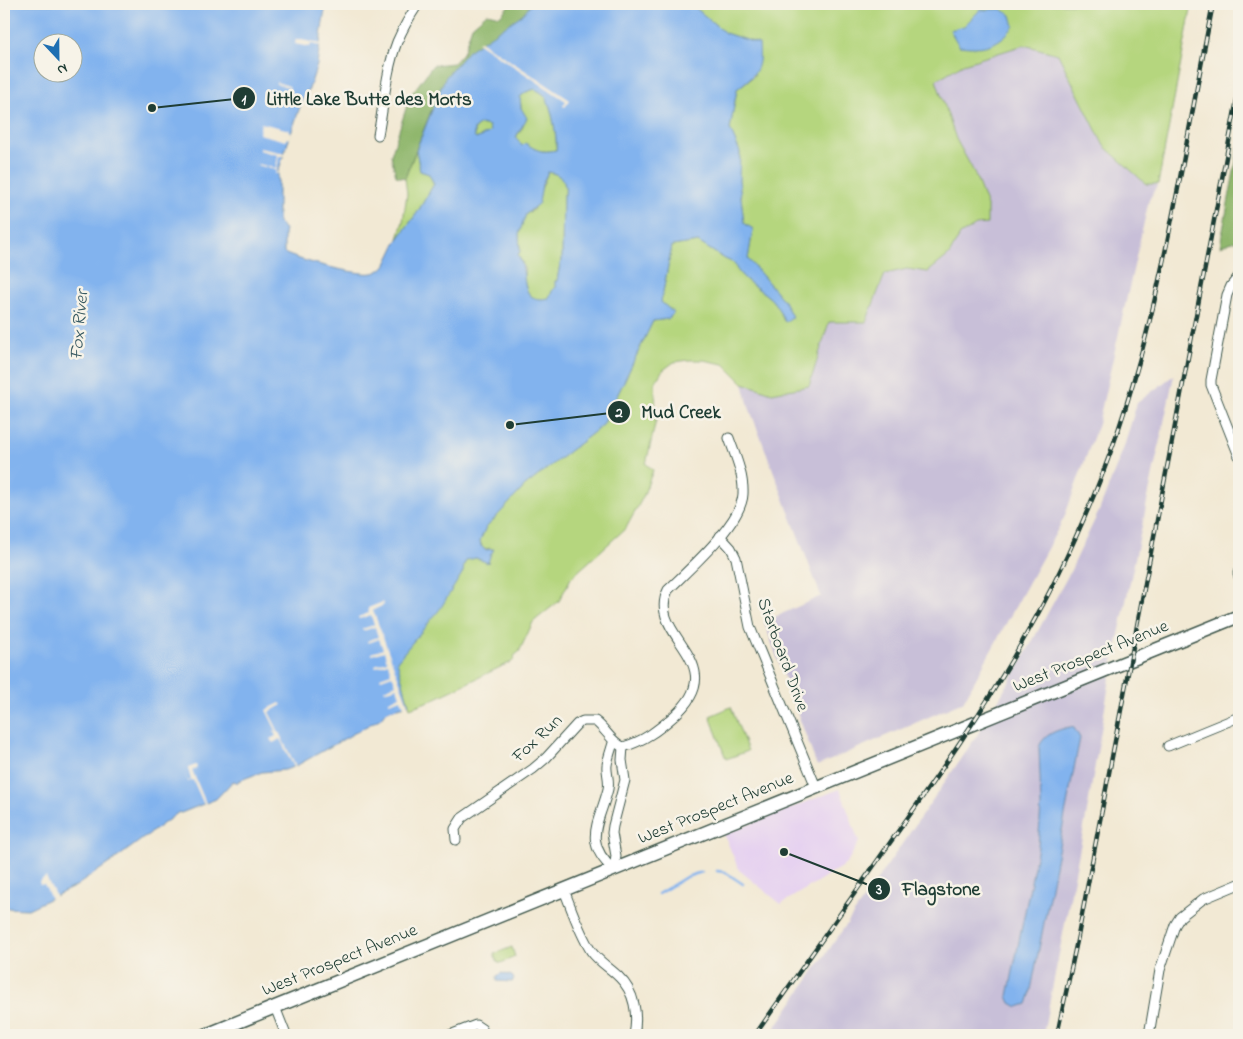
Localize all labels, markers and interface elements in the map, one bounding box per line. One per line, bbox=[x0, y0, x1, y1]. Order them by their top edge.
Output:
north arrow bbox=[32, 32, 82, 82]
text: N bbox=[54, 57, 71, 80]
callout: Little Lake Butte des Morts bbox=[231, 81, 481, 115]
text: Little Lake Butte des Morts bbox=[266, 87, 472, 114]
text: 1 bbox=[242, 89, 247, 111]
water label: Fox River bbox=[64, 287, 97, 361]
callout: Mud Creek bbox=[607, 395, 731, 429]
text: Mud Creek bbox=[641, 400, 721, 427]
text: 2 bbox=[614, 402, 623, 424]
street label: Starboard Drive bbox=[749, 595, 815, 716]
street label: West Prospect Avenue bbox=[1009, 614, 1173, 700]
street label: Fox Run bbox=[506, 709, 569, 770]
street label: West Prospect Avenue bbox=[634, 766, 798, 852]
callout: Flagstone bbox=[867, 872, 990, 906]
text: Flagstone bbox=[901, 877, 981, 906]
text: 3 bbox=[875, 879, 882, 901]
street label: West Prospect Avenue bbox=[258, 918, 422, 1004]

